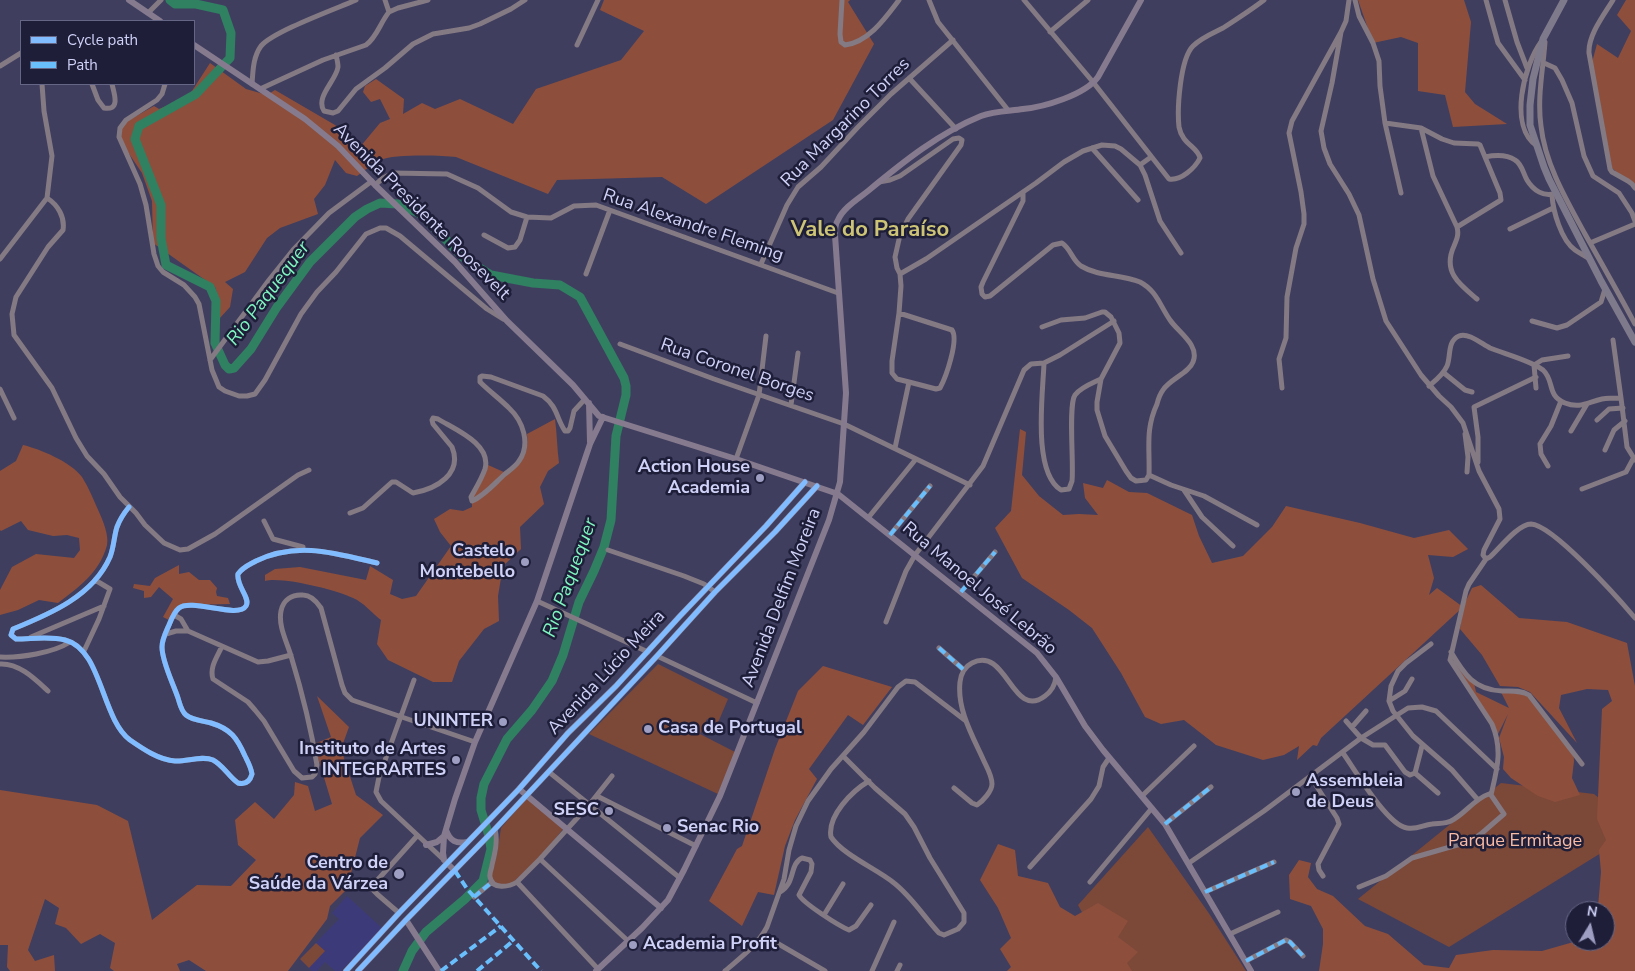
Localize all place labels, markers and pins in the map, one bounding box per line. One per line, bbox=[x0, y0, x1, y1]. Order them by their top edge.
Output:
place label: Action House Academia bbox=[638, 457, 750, 499]
marker: Action House Academia bbox=[754, 472, 766, 484]
place label: Castelo Montebello bbox=[420, 541, 515, 584]
marker: Castelo Montebello bbox=[519, 556, 531, 568]
place label: UNINTER bbox=[413, 711, 493, 733]
marker: UNINTER bbox=[497, 716, 509, 728]
place label: Casa de Portugal bbox=[658, 718, 802, 740]
marker: Casa de Portugal bbox=[642, 723, 654, 735]
place label: Instituto de Artes - INTEGRARTES bbox=[299, 739, 446, 782]
marker: Instituto de Artes - INTEGRARTES bbox=[450, 754, 462, 766]
place label: Assembleia de Deus bbox=[1306, 771, 1403, 814]
marker: Assembleia de Deus bbox=[1290, 786, 1302, 798]
place label: SESC bbox=[553, 800, 599, 822]
marker: SESC bbox=[603, 805, 615, 817]
place label: Senac Rio bbox=[677, 817, 759, 839]
marker: Senac Rio bbox=[661, 822, 673, 834]
place label: Centro de Saúde da Várzea bbox=[249, 853, 388, 896]
marker: Centro de Saúde da Várzea bbox=[392, 867, 406, 881]
place label: Academia Profit bbox=[643, 934, 777, 956]
marker: Academia Profit bbox=[627, 939, 639, 951]

